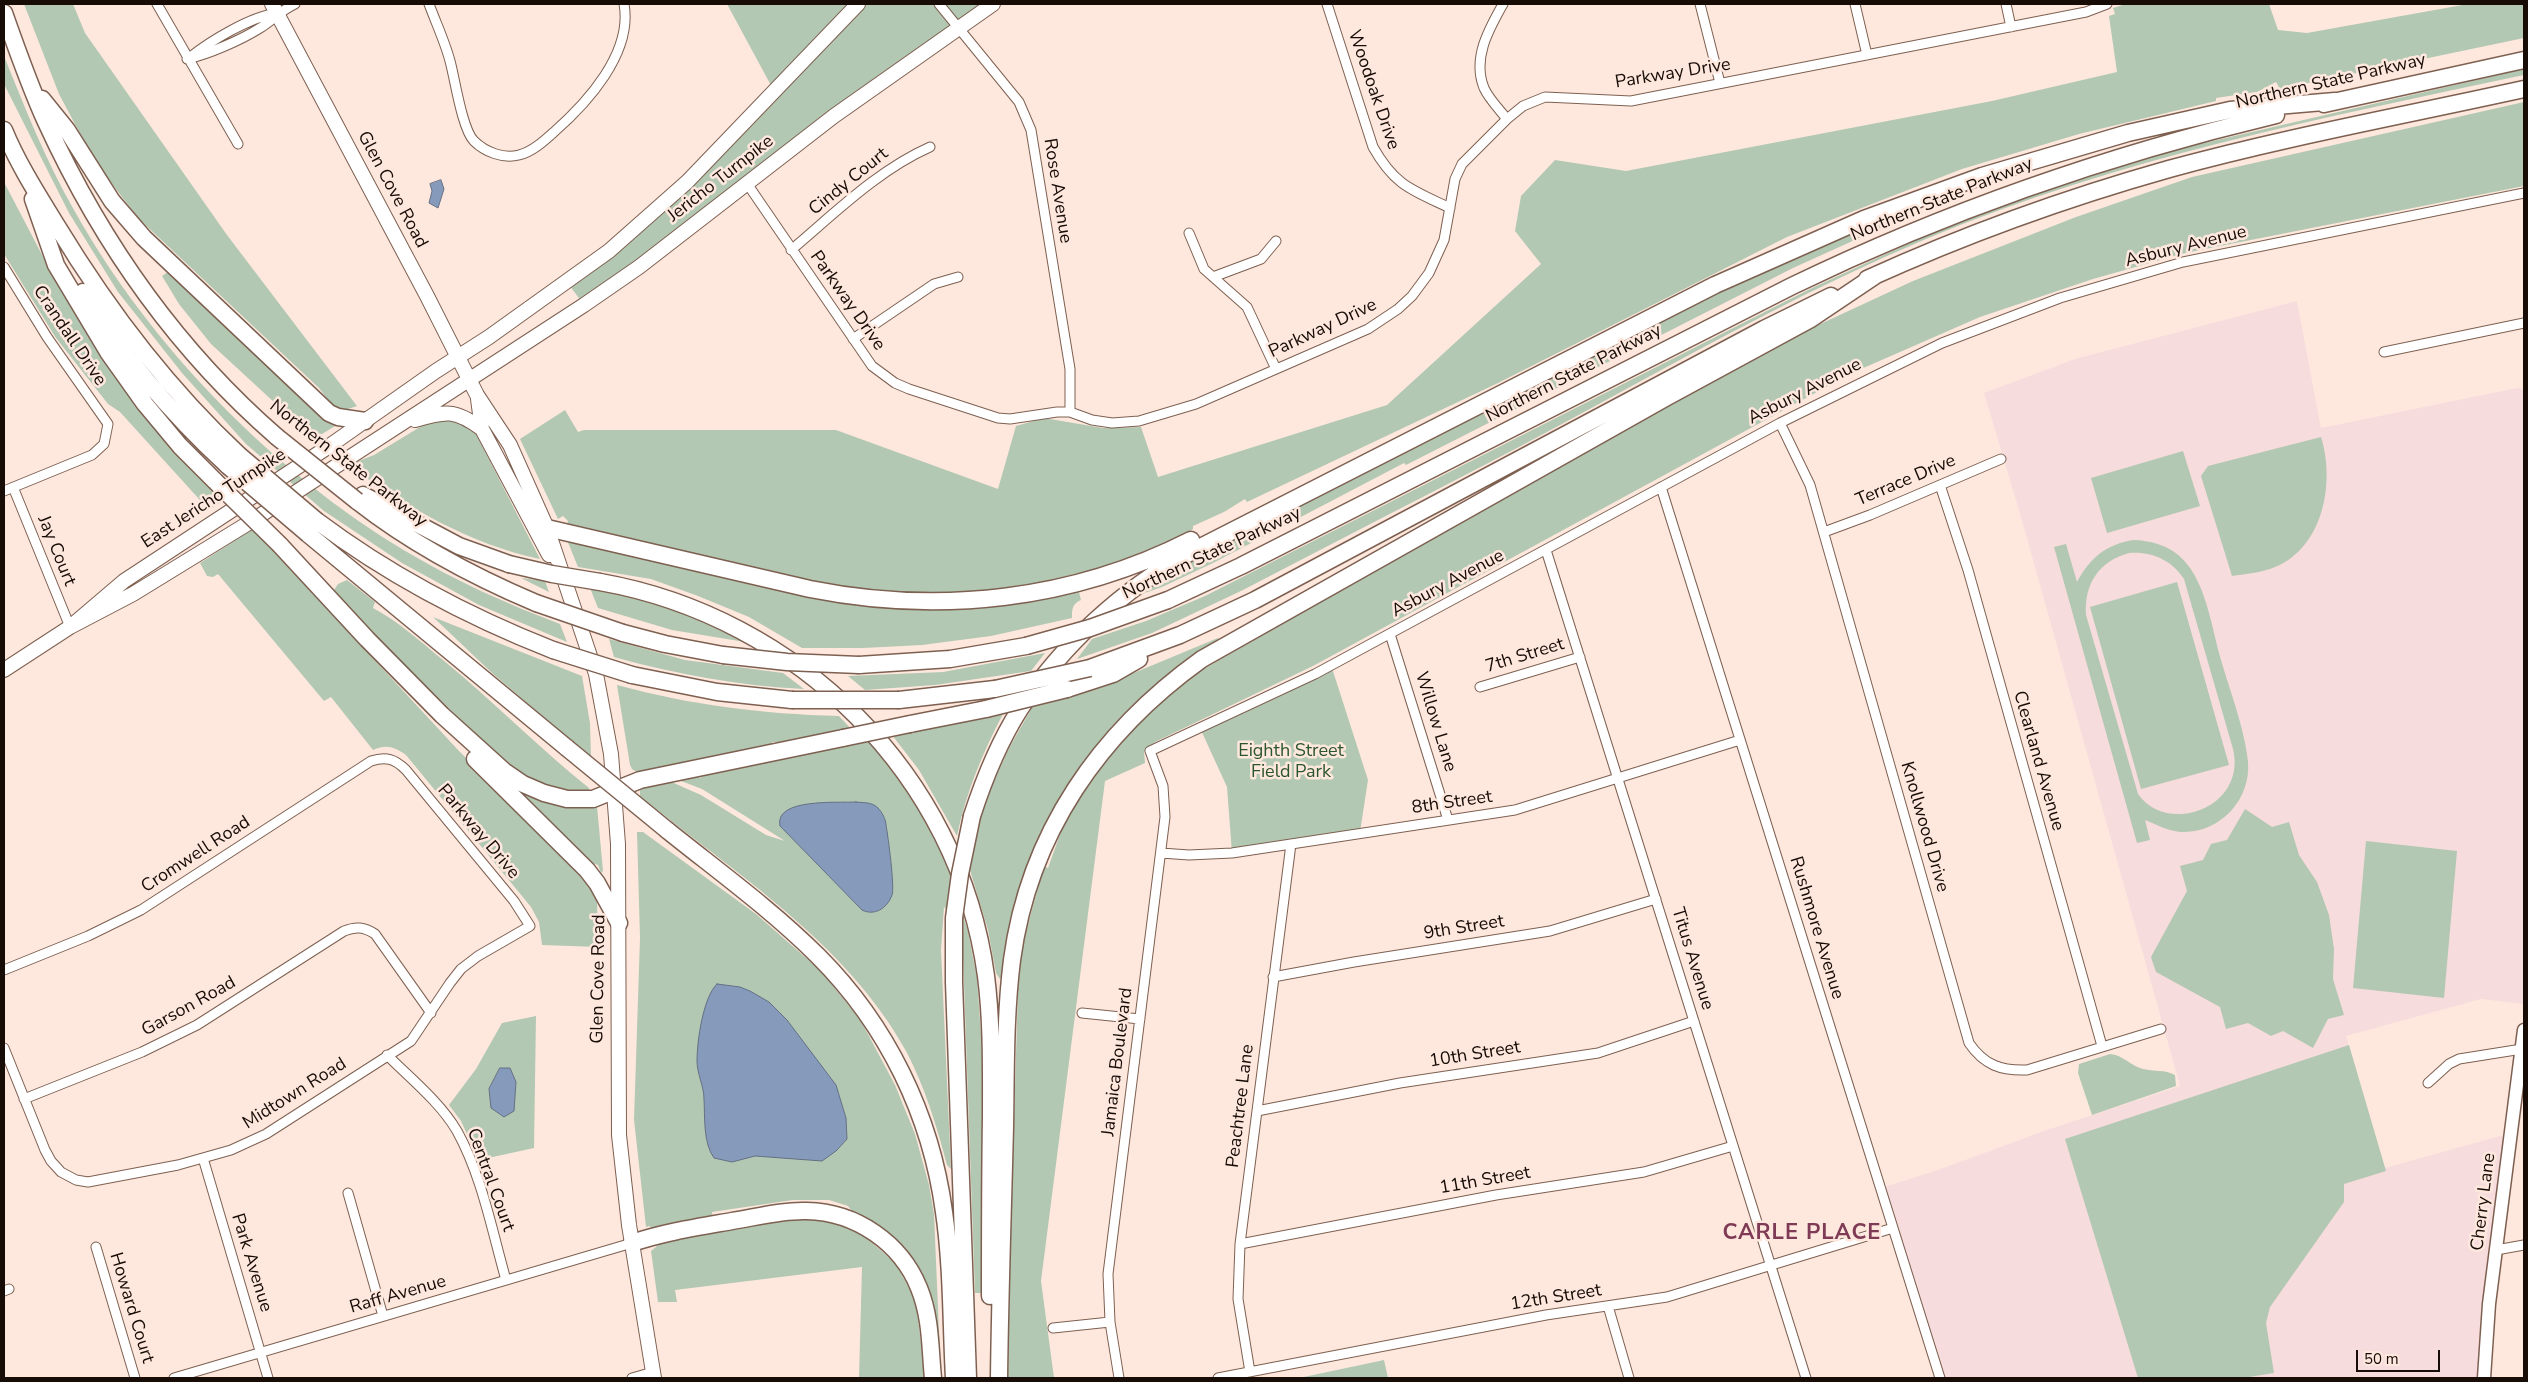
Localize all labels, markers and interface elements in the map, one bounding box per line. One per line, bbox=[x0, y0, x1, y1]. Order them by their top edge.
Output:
street label: Woodoak Drive bbox=[1342, 27, 1404, 153]
street label: Northern State Parkway bbox=[2234, 50, 2428, 114]
street label: Parkway Drive bbox=[1614, 54, 1732, 94]
street label: Glen Cove Road bbox=[352, 128, 432, 252]
street label: Jericho Turnpike bbox=[664, 131, 778, 227]
street label: Rose Avenue bbox=[1038, 137, 1076, 245]
street label: Cindy Court bbox=[805, 143, 893, 221]
street label: Northern State Parkway bbox=[1848, 154, 2036, 246]
street label: Asbury Avenue bbox=[2123, 221, 2249, 273]
street label: Parkway Drive bbox=[805, 247, 889, 355]
street label: Crandall Drive bbox=[28, 282, 110, 390]
street label: Parkway Drive bbox=[1266, 295, 1380, 363]
street label: Northern State Parkway bbox=[1483, 320, 1665, 428]
street label: Asbury Avenue bbox=[1745, 354, 1865, 430]
street label: Northern State Parkway bbox=[265, 396, 431, 532]
street label: East Jericho Turnpike bbox=[138, 444, 290, 554]
street label: Terrace Drive bbox=[1853, 450, 1959, 512]
street label: Northern State Parkway bbox=[1119, 503, 1305, 605]
street label: Jay Court bbox=[32, 513, 80, 589]
street label: Asbury Avenue bbox=[1388, 545, 1508, 623]
street label: 7th Street bbox=[1483, 634, 1567, 678]
street label: Willow Lane bbox=[1410, 669, 1460, 775]
street label: Clearland Avenue bbox=[2008, 689, 2068, 833]
park label: Eighth Street Field Park bbox=[1238, 741, 1344, 784]
street label: Knollwood Drive bbox=[1895, 759, 1953, 895]
street label: Parkway Drive bbox=[432, 780, 524, 884]
street label: 8th Street bbox=[1410, 787, 1494, 819]
street label: Cromwell Road bbox=[137, 812, 255, 898]
street label: Rushmore Avenue bbox=[1784, 854, 1848, 1002]
street label: Titus Avenue bbox=[1666, 905, 1718, 1013]
street label: 9th Street bbox=[1422, 911, 1506, 945]
street label: Glen Cove Road bbox=[587, 914, 611, 1044]
street label: Garson Road bbox=[138, 972, 240, 1042]
street label: Jamaica Boulevard bbox=[1098, 987, 1138, 1137]
street label: 10th Street bbox=[1428, 1037, 1522, 1073]
street label: Peachtree Lane bbox=[1223, 1043, 1259, 1169]
street label: Midtown Road bbox=[239, 1054, 351, 1134]
street label: Central Court bbox=[461, 1125, 519, 1235]
street label: Cherry Lane bbox=[2467, 1152, 2501, 1252]
street label: 11th Street bbox=[1438, 1162, 1532, 1200]
street label: Park Avenue bbox=[226, 1211, 276, 1315]
district label: CARLE PLACE bbox=[1721, 1221, 1883, 1247]
street label: Howard Court bbox=[104, 1250, 158, 1366]
street label: Raff Avenue bbox=[347, 1271, 449, 1319]
street label: 12th Street bbox=[1509, 1280, 1603, 1316]
scale bar bbox=[2358, 1340, 2442, 1372]
text: 50 m bbox=[2364, 1349, 2399, 1369]

